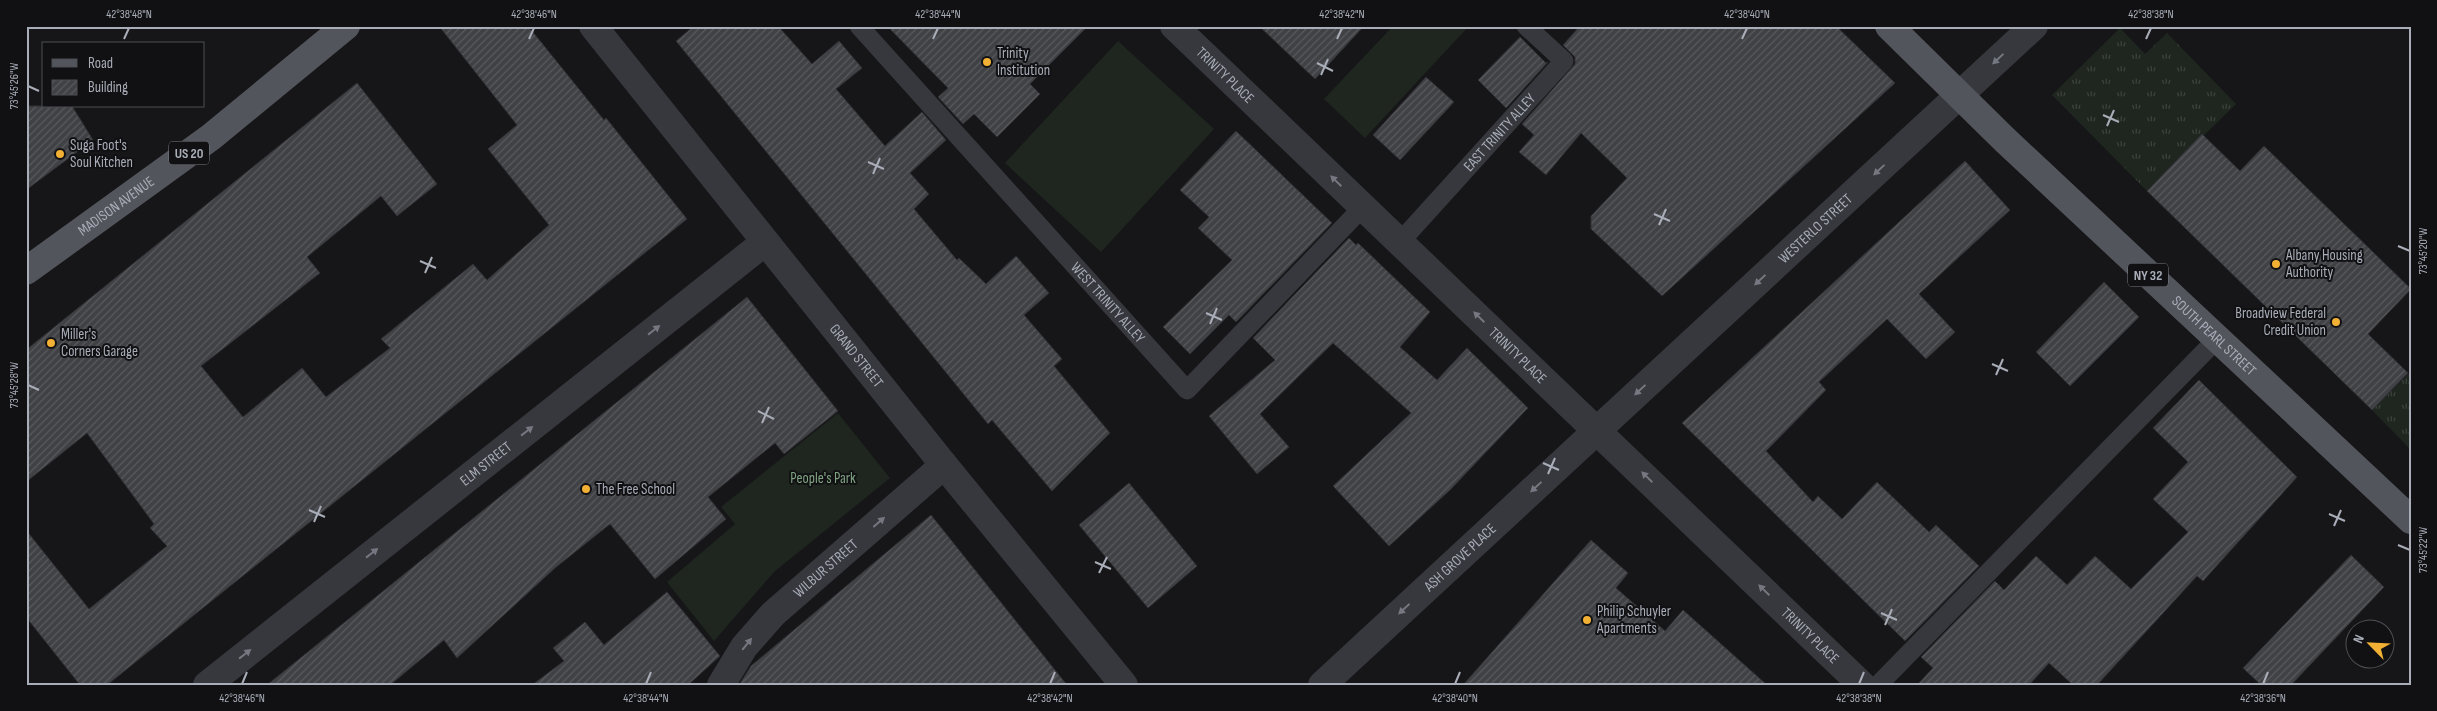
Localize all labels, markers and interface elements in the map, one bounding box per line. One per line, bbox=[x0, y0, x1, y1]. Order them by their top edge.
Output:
text: 42°38'48"N bbox=[106, 7, 152, 22]
text: 42°38'46"N bbox=[511, 7, 557, 22]
text: 42°38'44"N bbox=[915, 7, 961, 22]
text: 42°38'42"N bbox=[1319, 7, 1365, 22]
text: 42°38'40"N bbox=[1724, 7, 1770, 22]
text: 42°38'38"N bbox=[2128, 7, 2174, 22]
legend bbox=[42, 42, 205, 108]
street label: TRINITY PLACE bbox=[1192, 43, 1258, 107]
place label: Trinity Institution bbox=[997, 44, 1050, 80]
one-way arrow bbox=[1992, 53, 2004, 65]
text: Road bbox=[88, 54, 113, 73]
marker: Trinity Institution bbox=[981, 56, 993, 68]
text: 73°45'26"W bbox=[7, 63, 22, 109]
text: Building bbox=[88, 78, 128, 97]
street label: EAST TRINITY ALLEY bbox=[1459, 89, 1540, 175]
place label: Suga Foot's Soul Kitchen bbox=[70, 136, 133, 172]
road number: US 20 bbox=[169, 142, 209, 164]
marker: Suga Foot's Soul Kitchen bbox=[54, 148, 66, 160]
one-way arrow bbox=[1873, 164, 1885, 176]
street label: MADISON AVENUE bbox=[74, 172, 158, 240]
one-way arrow bbox=[1330, 175, 1342, 187]
street label: WESTERLO STREET bbox=[1774, 189, 1856, 268]
text: 73°45'20"W bbox=[2416, 228, 2431, 274]
place label: Albany Housing Authority bbox=[2285, 246, 2363, 282]
street label: WEST TRINITY ALLEY bbox=[1067, 258, 1150, 347]
marker: Albany Housing Authority bbox=[2270, 258, 2282, 270]
road number: NY 32 bbox=[2128, 264, 2168, 286]
one-way arrow bbox=[1754, 274, 1766, 286]
street label: SOUTH PEARL STREET bbox=[2168, 292, 2260, 380]
place label: Broadview Federal Credit Union bbox=[2235, 304, 2326, 340]
one-way arrow bbox=[1473, 311, 1485, 323]
marker: Broadview Federal Credit Union bbox=[2330, 316, 2342, 328]
street label: GRAND STREET bbox=[825, 320, 888, 391]
street label: TRINITY PLACE bbox=[1485, 323, 1551, 387]
one-way arrow bbox=[648, 324, 661, 335]
place label: Miller's Corners Garage bbox=[61, 325, 138, 361]
marker: Miller's Corners Garage bbox=[45, 337, 57, 349]
text: 73°45'28"W bbox=[7, 362, 22, 408]
one-way arrow bbox=[1635, 384, 1647, 396]
one-way arrow bbox=[520, 425, 533, 436]
street label: ELM STREET bbox=[456, 437, 516, 490]
park label: People's Park bbox=[790, 469, 856, 488]
one-way arrow bbox=[1642, 471, 1654, 483]
place label: The Free School bbox=[596, 480, 675, 499]
one-way arrow bbox=[1530, 481, 1543, 492]
marker: The Free School bbox=[580, 483, 592, 495]
one-way arrow bbox=[872, 516, 885, 527]
street label: ASH GROVE PLACE bbox=[1419, 519, 1500, 596]
text: 73°45'22"W bbox=[2416, 527, 2431, 573]
street label: WILBUR STREET bbox=[789, 535, 862, 602]
one-way arrow bbox=[365, 548, 378, 559]
one-way arrow bbox=[1759, 584, 1771, 596]
place label: Philip Schuyler Apartments bbox=[1596, 602, 1672, 638]
one-way arrow bbox=[1398, 603, 1410, 615]
street label: TRINITY PLACE bbox=[1777, 603, 1843, 668]
marker: Philip Schuyler Apartments bbox=[1581, 614, 1593, 626]
north arrow bbox=[2344, 618, 2394, 668]
text: N bbox=[2349, 632, 2368, 646]
one-way arrow bbox=[742, 638, 753, 651]
one-way arrow bbox=[238, 649, 251, 660]
text: 42°38'46"N bbox=[219, 691, 265, 706]
text: 42°38'44"N bbox=[623, 691, 669, 706]
text: 42°38'42"N bbox=[1027, 691, 1073, 706]
text: 42°38'40"N bbox=[1432, 691, 1478, 706]
text: 42°38'38"N bbox=[1836, 691, 1882, 706]
text: 42°38'36"N bbox=[2240, 691, 2286, 706]

